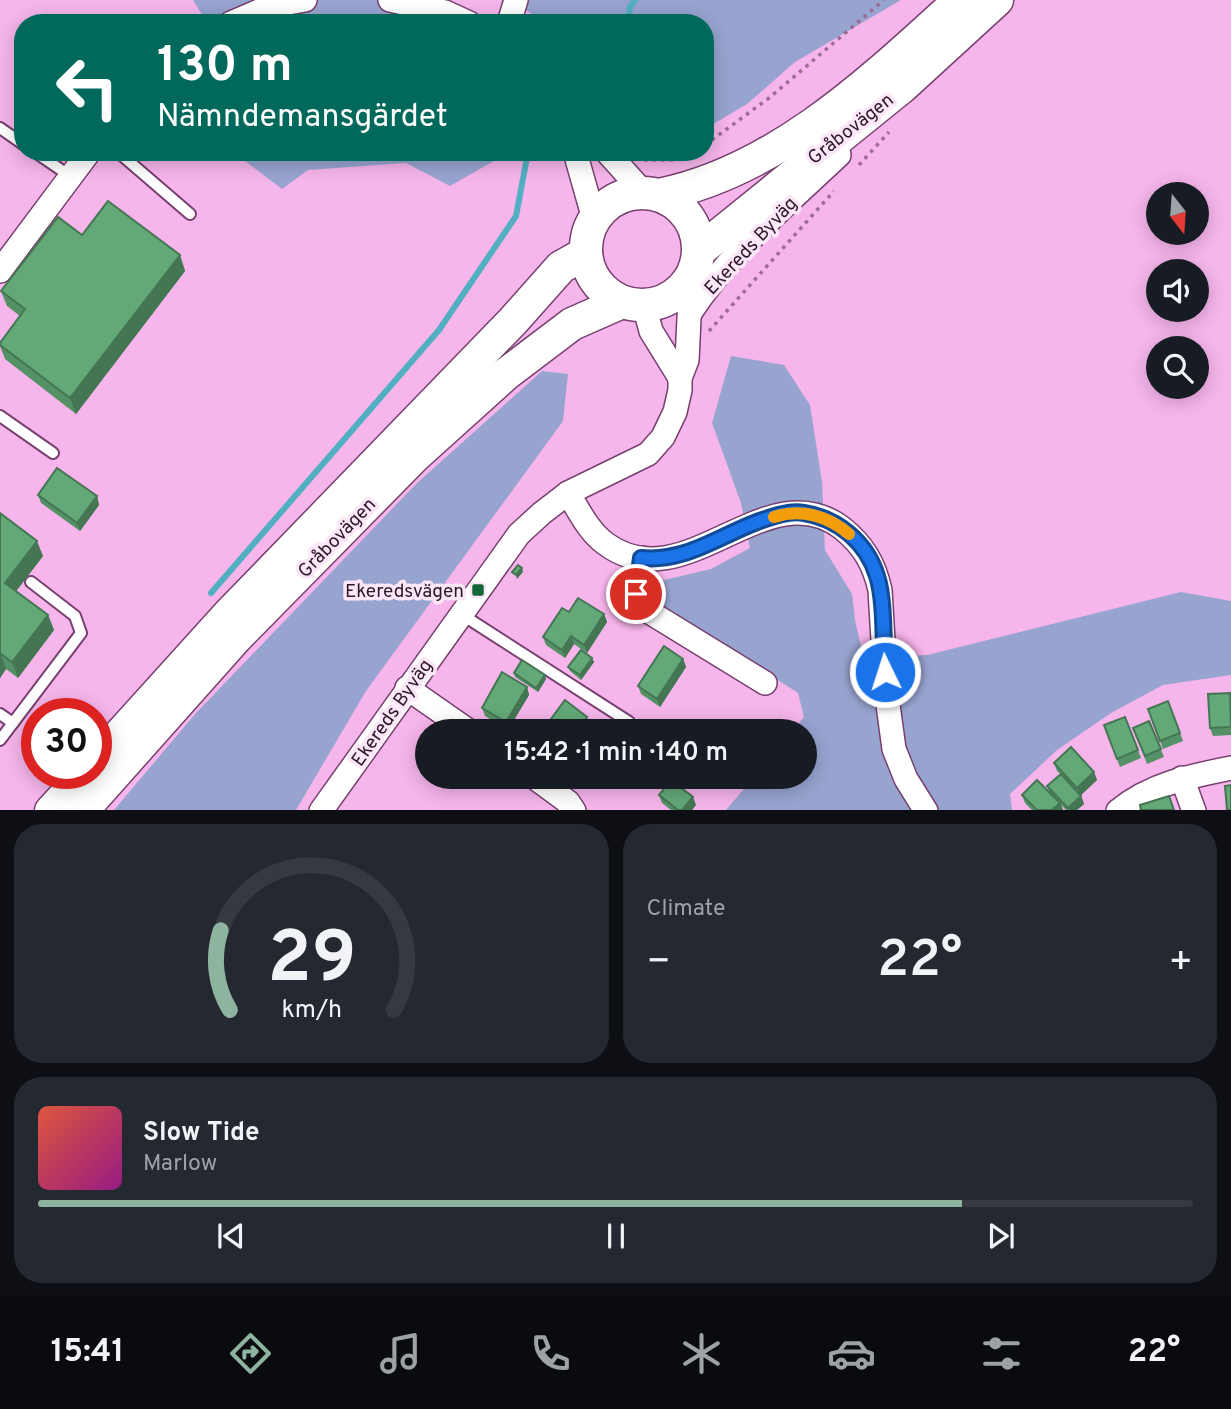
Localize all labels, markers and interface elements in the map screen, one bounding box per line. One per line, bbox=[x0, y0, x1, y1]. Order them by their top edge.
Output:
text: 130 m bbox=[157, 37, 293, 99]
icon: left bbox=[42, 42, 133, 133]
street label: Gråbovägen bbox=[803, 89, 899, 171]
text: Nämndemansgärdet bbox=[157, 98, 448, 138]
north arrow bbox=[1146, 182, 1209, 245]
map controls bbox=[1146, 182, 1209, 399]
street label: Ekereds Byväg bbox=[700, 192, 803, 300]
button: sound bbox=[1146, 259, 1209, 322]
button: search bbox=[1146, 336, 1209, 399]
street label: Gråbovägen bbox=[293, 493, 382, 584]
pin bbox=[606, 564, 666, 624]
icon: arrive bbox=[617, 575, 655, 613]
place label: Ekeredsvägen bbox=[345, 580, 464, 604]
marker: Ekeredsvägen bbox=[470, 582, 486, 598]
position arrow bbox=[848, 635, 922, 709]
street label: Ekereds Byväg bbox=[347, 655, 438, 771]
speed limit sign: 30 bbox=[21, 698, 112, 789]
text: 15:42 · 1 min · 140 m bbox=[504, 737, 728, 770]
text: Climate bbox=[647, 895, 725, 924]
text: 29 bbox=[267, 916, 356, 1008]
text: 22° bbox=[877, 929, 962, 995]
text: − bbox=[647, 939, 671, 988]
text: + bbox=[1168, 939, 1193, 988]
text: km/h bbox=[281, 994, 342, 1026]
text: Slow Tide bbox=[143, 1117, 260, 1150]
text: Marlow bbox=[143, 1150, 217, 1179]
icon: previous bbox=[212, 1217, 250, 1255]
icon: pause bbox=[597, 1217, 635, 1255]
icon: next bbox=[982, 1217, 1020, 1255]
icon: directions bbox=[226, 1329, 275, 1378]
icon: music bbox=[376, 1329, 425, 1378]
icon: phone bbox=[526, 1329, 575, 1378]
icon: climate bbox=[677, 1329, 726, 1378]
icon: car bbox=[827, 1329, 876, 1378]
icon: filters bbox=[977, 1329, 1026, 1378]
text: 15:41 bbox=[51, 1333, 124, 1373]
text: 22° bbox=[1128, 1333, 1180, 1373]

